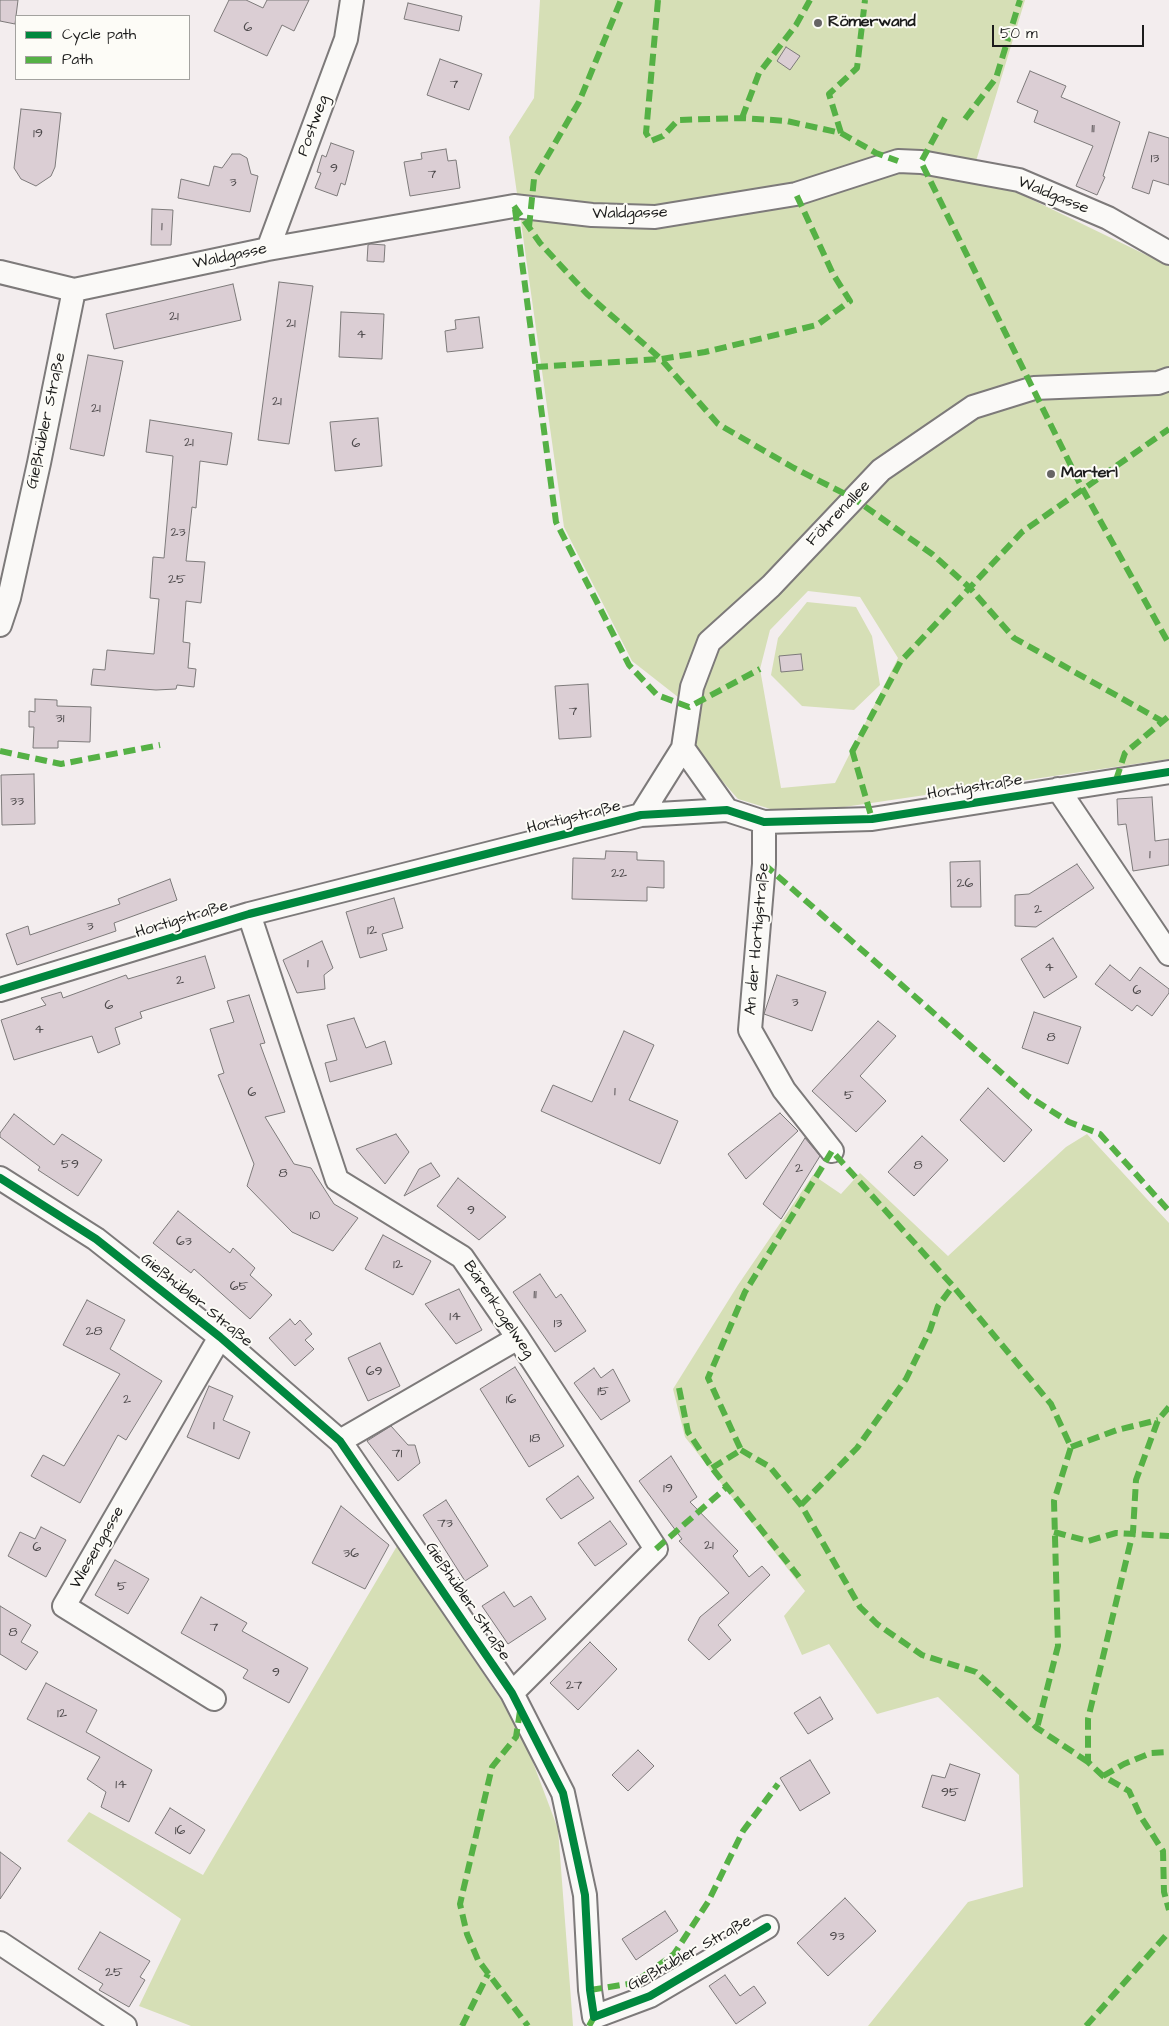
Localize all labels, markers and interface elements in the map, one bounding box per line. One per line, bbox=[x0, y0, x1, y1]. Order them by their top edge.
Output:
place label: Römerwand bbox=[828, 13, 916, 33]
legend bbox=[15, 15, 190, 80]
scale bar bbox=[994, 15, 1146, 47]
marker: Römerwand bbox=[812, 17, 824, 29]
house number: 6 bbox=[244, 20, 252, 36]
text: 50 m bbox=[1000, 23, 1038, 44]
text: Cycle path bbox=[62, 24, 136, 45]
text: Path bbox=[62, 49, 93, 70]
house number: 7 bbox=[450, 77, 458, 93]
street label: Postweg bbox=[294, 93, 334, 159]
house number: 11 bbox=[1091, 121, 1095, 137]
house number: 19 bbox=[33, 126, 43, 142]
house number: 13 bbox=[1151, 151, 1159, 167]
house number: 9 bbox=[330, 161, 338, 177]
house number: 7 bbox=[428, 167, 436, 183]
street label: Waldgasse bbox=[1015, 173, 1091, 219]
house number: 3 bbox=[229, 175, 237, 191]
street label: Waldgasse bbox=[592, 204, 668, 224]
house number: 1 bbox=[161, 219, 163, 235]
street label: Waldgasse bbox=[191, 240, 269, 274]
house number: 21 bbox=[169, 309, 179, 325]
house number: 21 bbox=[286, 316, 296, 332]
house number: 4 bbox=[356, 327, 366, 343]
street label: Gießhübler Straße bbox=[23, 351, 71, 491]
house number: 21 bbox=[272, 394, 282, 410]
house number: 21 bbox=[91, 401, 101, 417]
house number: 21 bbox=[184, 435, 194, 451]
house number: 6 bbox=[352, 436, 360, 452]
place label: Marterl bbox=[1061, 464, 1118, 484]
marker: Marterl bbox=[1045, 468, 1057, 480]
street label: Föhrenallee bbox=[803, 477, 875, 551]
house number: 23 bbox=[170, 525, 186, 541]
house number: 25 bbox=[168, 572, 186, 588]
house number: 7 bbox=[569, 704, 577, 720]
house number: 31 bbox=[56, 711, 64, 727]
street label: Hortigstraße bbox=[926, 771, 1024, 805]
house number: 33 bbox=[10, 794, 24, 810]
street label: Hortigstraße bbox=[525, 797, 623, 839]
house number: 1 bbox=[1149, 847, 1151, 863]
street label: An der Hortigstraße bbox=[742, 862, 774, 1016]
house number: 22 bbox=[611, 866, 627, 882]
house number: 26 bbox=[957, 876, 973, 892]
street label: Hortigstraße bbox=[133, 897, 231, 943]
house number: 2 bbox=[1034, 902, 1042, 918]
house number: 3 bbox=[86, 919, 94, 935]
house number: 12 bbox=[367, 923, 377, 939]
house number: 1 bbox=[307, 956, 309, 972]
house number: 4 bbox=[1044, 960, 1054, 976]
house number: 2 bbox=[176, 973, 184, 989]
house number: 6 bbox=[1133, 983, 1141, 999]
house number: 3 bbox=[791, 995, 799, 1011]
house number: 6 bbox=[105, 998, 113, 1014]
house number: 4 bbox=[34, 1022, 44, 1038]
house number: 8 bbox=[1046, 1030, 1056, 1046]
house number: 1 bbox=[614, 1084, 616, 1100]
house number: 6 bbox=[248, 1085, 256, 1101]
house number: 5 bbox=[844, 1088, 854, 1104]
house number: 59 bbox=[61, 1157, 79, 1173]
house number: 8 bbox=[913, 1158, 923, 1174]
house number: 2 bbox=[795, 1161, 803, 1177]
house number: 8 bbox=[278, 1166, 288, 1182]
house number: 9 bbox=[467, 1203, 475, 1219]
house number: 10 bbox=[310, 1208, 320, 1224]
house number: 63 bbox=[176, 1234, 192, 1250]
street label: Gießhübler Straße bbox=[136, 1250, 256, 1352]
house number: 12 bbox=[393, 1257, 403, 1273]
street label: Bärenkogelweg bbox=[458, 1258, 538, 1362]
house number: 65 bbox=[230, 1279, 248, 1295]
house number: 11 bbox=[533, 1287, 537, 1303]
house number: 14 bbox=[449, 1309, 461, 1325]
house number: 13 bbox=[554, 1316, 562, 1332]
house number: 28 bbox=[85, 1324, 103, 1340]
house number: 69 bbox=[366, 1364, 382, 1380]
house number: 15 bbox=[597, 1384, 609, 1400]
house number: 2 bbox=[123, 1392, 131, 1408]
house number: 16 bbox=[506, 1392, 516, 1408]
house number: 1 bbox=[213, 1418, 215, 1434]
house number: 18 bbox=[530, 1431, 540, 1447]
house number: 71 bbox=[392, 1446, 402, 1462]
house number: 19 bbox=[663, 1481, 673, 1497]
street label: Wiesengasse bbox=[67, 1503, 129, 1593]
house number: 73 bbox=[437, 1516, 453, 1532]
house number: 21 bbox=[704, 1538, 714, 1554]
street label: Gießhübler Straße bbox=[420, 1539, 514, 1665]
house number: 6 bbox=[33, 1540, 41, 1556]
house number: 36 bbox=[343, 1546, 359, 1562]
house number: 5 bbox=[117, 1579, 127, 1595]
house number: 7 bbox=[210, 1620, 218, 1636]
house number: 8 bbox=[8, 1625, 18, 1641]
house number: 9 bbox=[272, 1665, 280, 1681]
house number: 27 bbox=[566, 1678, 582, 1694]
house number: 12 bbox=[57, 1706, 67, 1722]
house number: 14 bbox=[115, 1777, 127, 1793]
house number: 95 bbox=[941, 1785, 959, 1801]
house number: 16 bbox=[175, 1823, 185, 1839]
street label: Gießhübler Straße bbox=[625, 1912, 755, 1996]
house number: 93 bbox=[829, 1929, 845, 1945]
house number: 25 bbox=[105, 1965, 123, 1981]

